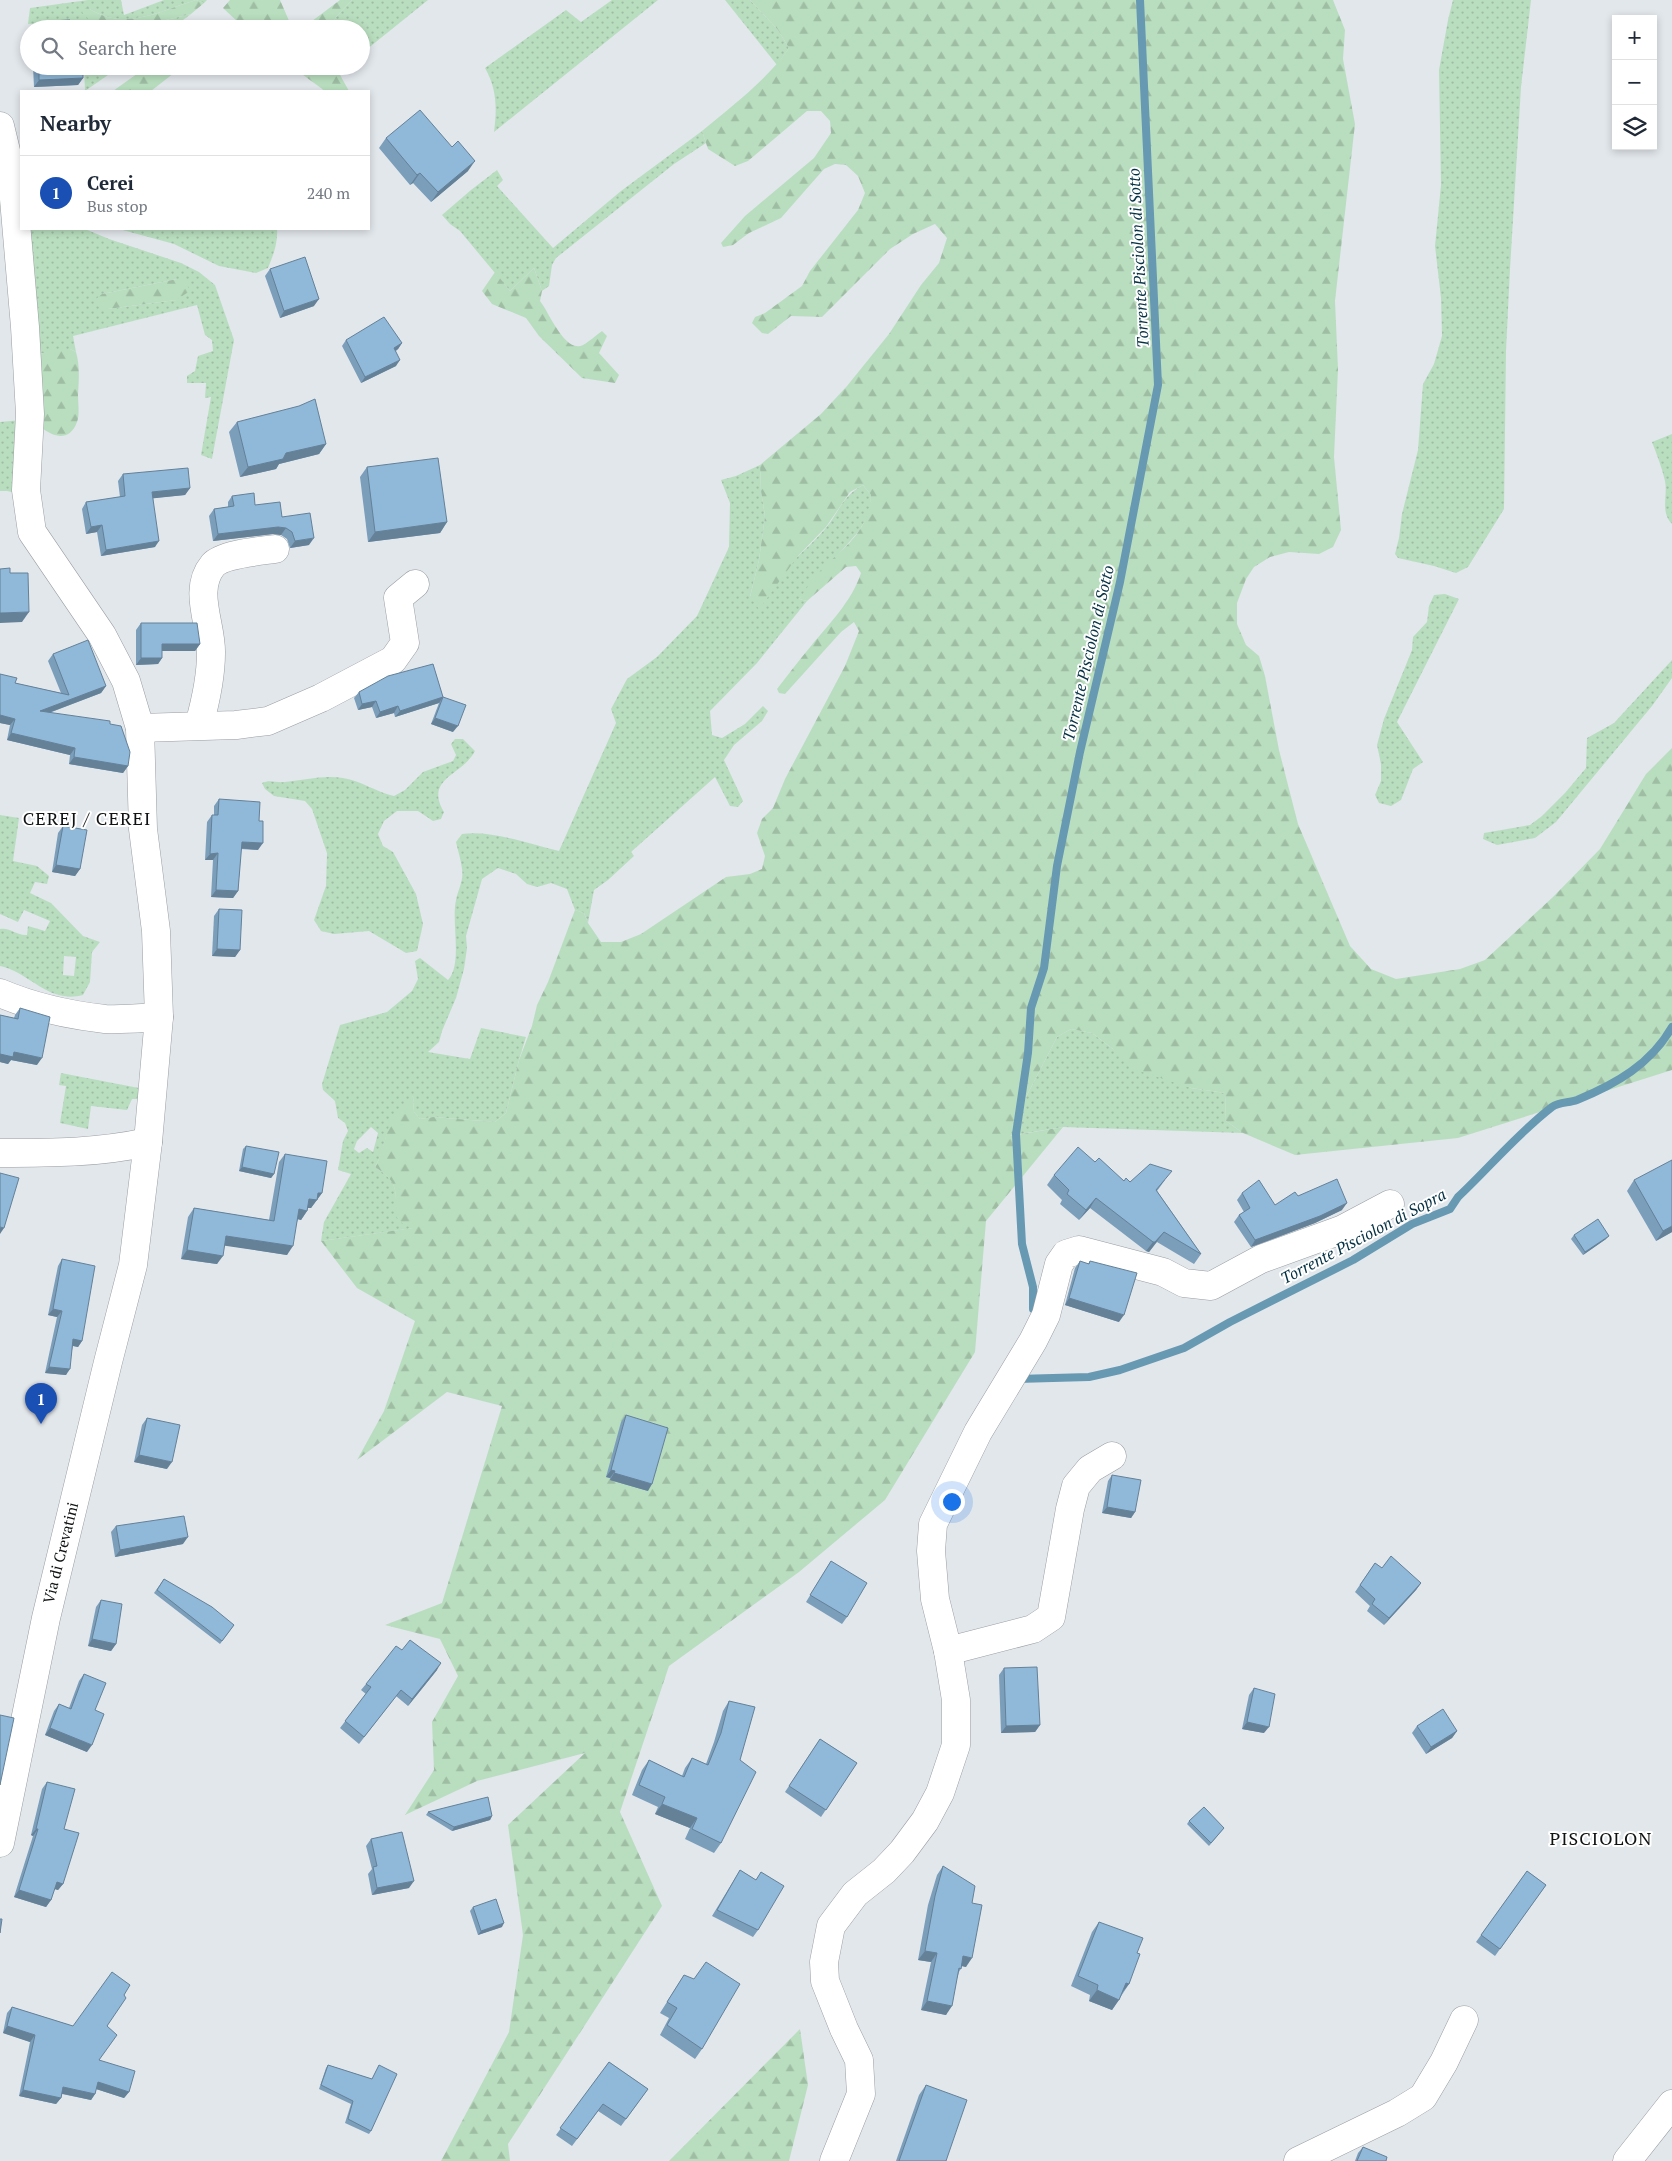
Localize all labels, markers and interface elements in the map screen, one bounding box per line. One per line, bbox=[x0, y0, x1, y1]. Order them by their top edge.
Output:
map controls bbox=[1612, 15, 1657, 150]
button: + bbox=[1612, 15, 1657, 60]
search box bbox=[20, 20, 370, 75]
icon: search bbox=[38, 34, 66, 62]
text: Search here bbox=[78, 35, 177, 60]
button: − bbox=[1612, 60, 1657, 105]
button: layers bbox=[1612, 105, 1657, 150]
text: Nearby bbox=[40, 109, 111, 137]
water label: Torrente Pisciolon di Sotto bbox=[1122, 168, 1154, 348]
text: Cerei bbox=[87, 170, 134, 195]
text: 1 bbox=[51, 182, 61, 204]
text: 240 m bbox=[307, 182, 350, 204]
text: Bus stop bbox=[87, 195, 148, 217]
water label: Torrente Pisciolon di Sotto bbox=[1057, 563, 1119, 743]
district label: CEREJ / CEREI bbox=[23, 806, 151, 830]
water label: Torrente Pisciolon di Sopra bbox=[1276, 1183, 1450, 1289]
pin: 1 bbox=[25, 1383, 57, 1424]
your location bbox=[939, 1489, 965, 1515]
street label: Via di Crevatini bbox=[38, 1500, 82, 1606]
district label: PISCIOLON bbox=[1550, 1826, 1652, 1850]

